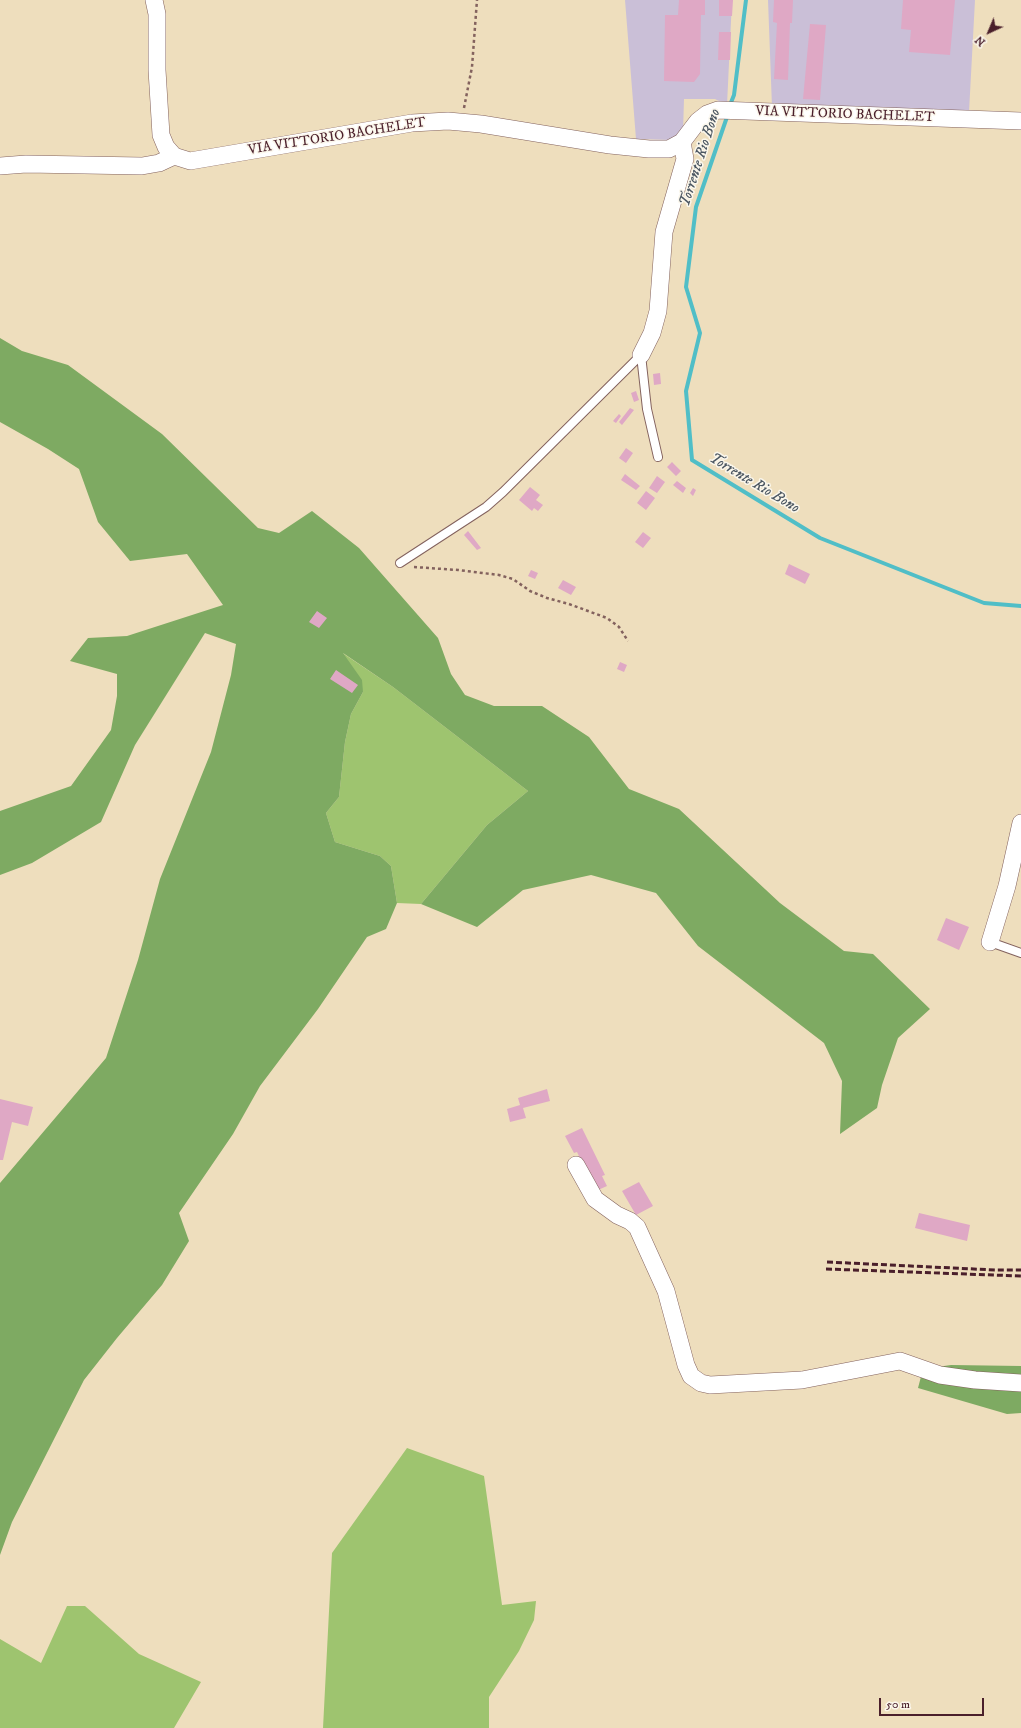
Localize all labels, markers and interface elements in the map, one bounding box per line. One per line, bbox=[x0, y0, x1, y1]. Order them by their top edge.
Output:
north arrow bbox=[969, 12, 1009, 52]
text: N bbox=[973, 32, 989, 49]
street label: VIA VITTORIO BACHELET bbox=[755, 103, 935, 127]
water label: Torrente Rio Bono bbox=[677, 107, 725, 209]
street label: VIA VITTORIO BACHELET bbox=[247, 115, 427, 159]
water label: Torrente Rio Bono bbox=[706, 450, 802, 518]
scale bar bbox=[881, 1690, 986, 1716]
text: 50 m bbox=[886, 1697, 910, 1712]

